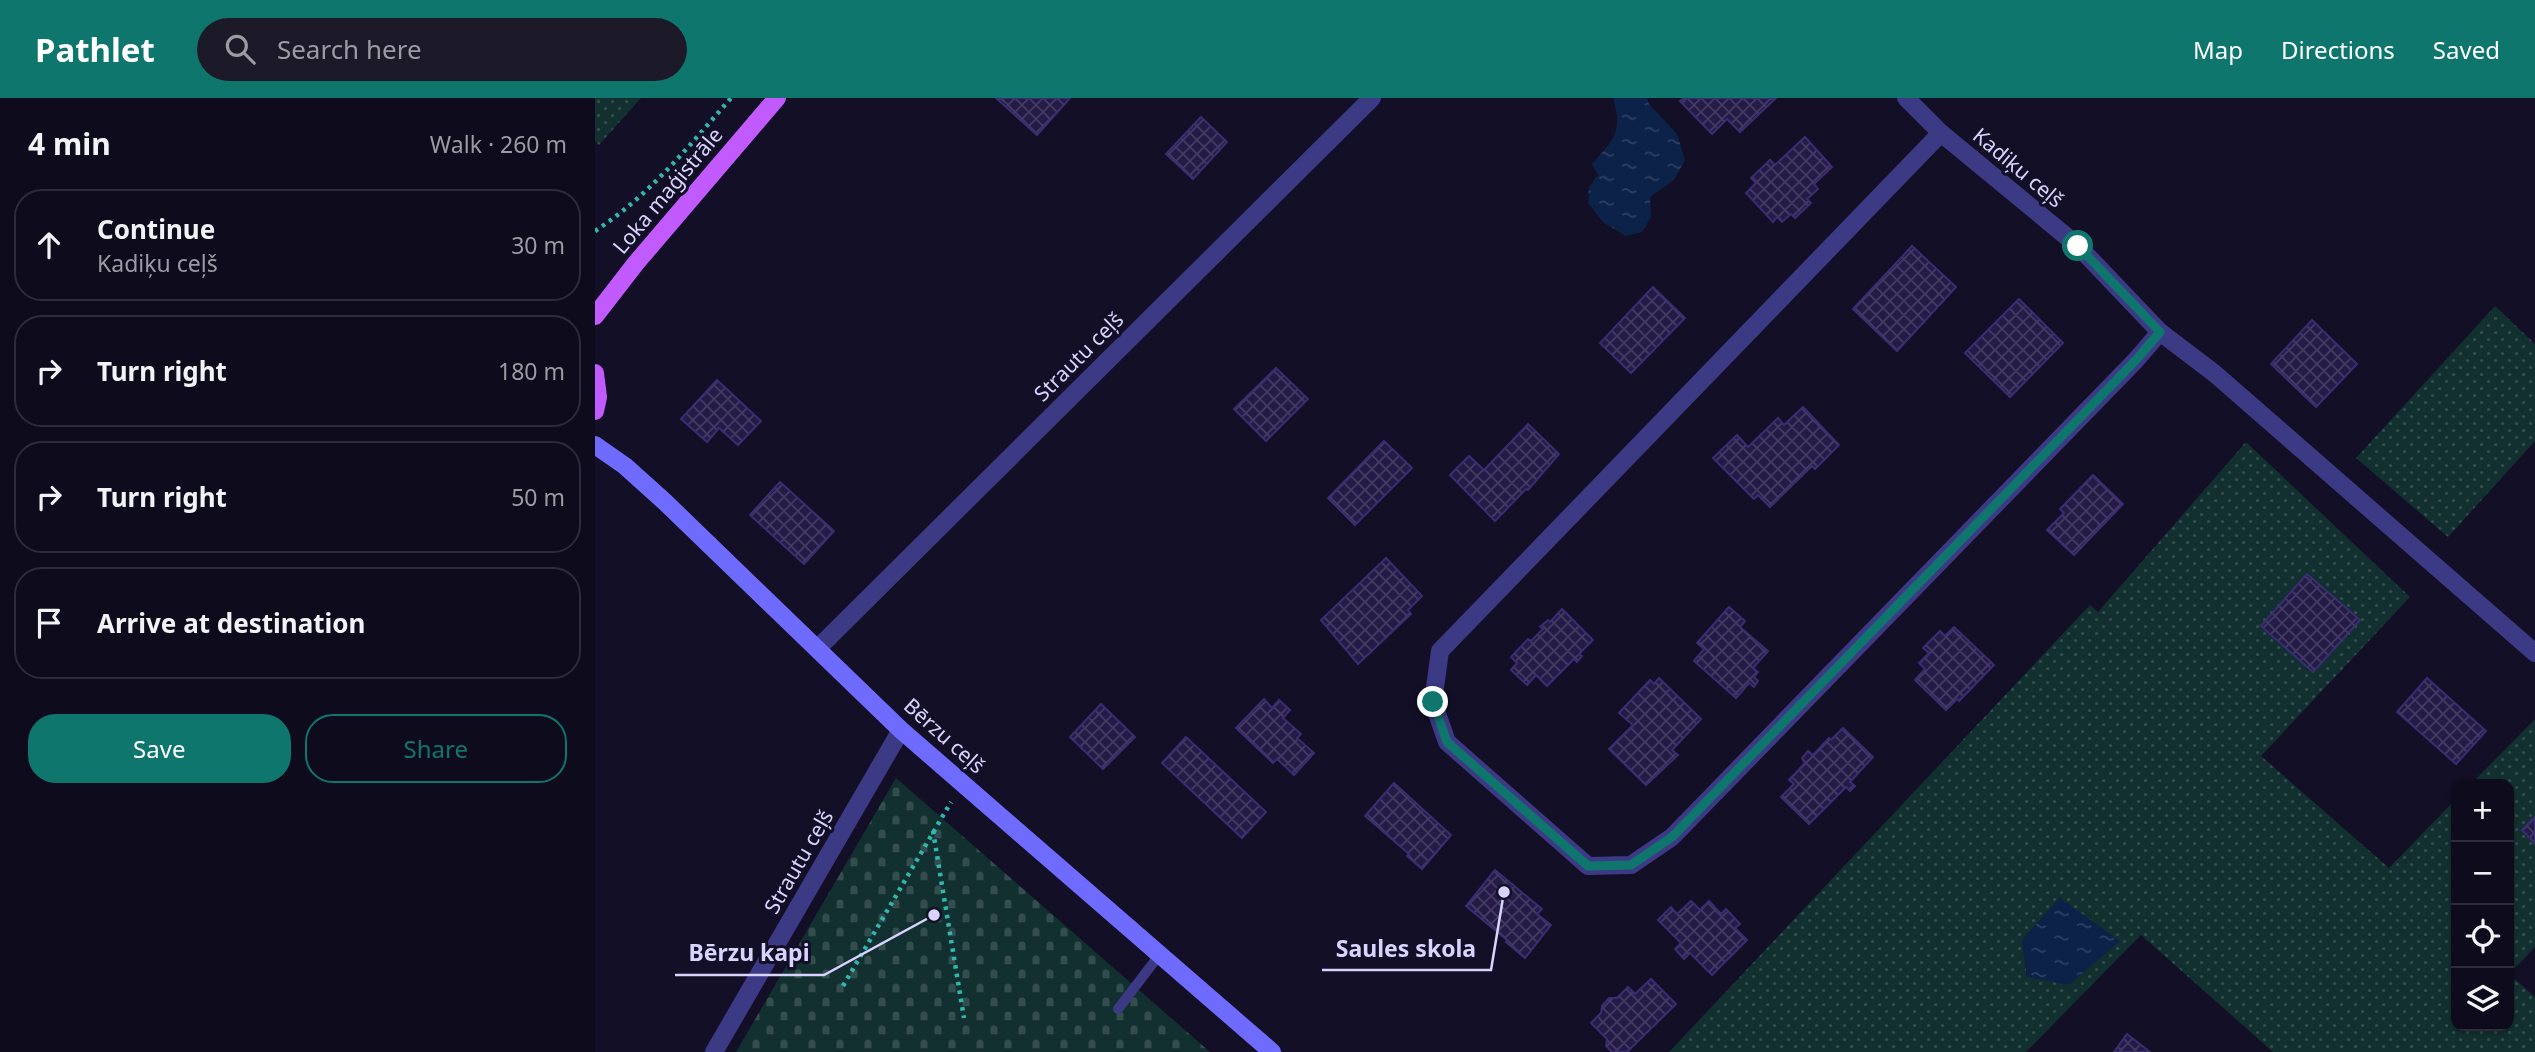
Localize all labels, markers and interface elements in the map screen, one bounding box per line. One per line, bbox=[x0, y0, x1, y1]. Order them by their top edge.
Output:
search box bbox=[197, 18, 687, 81]
text: Pathlet bbox=[35, 27, 155, 72]
icon: search bbox=[221, 30, 259, 68]
text: Search here bbox=[277, 31, 422, 67]
text: Map bbox=[2193, 33, 2243, 66]
text: Directions bbox=[2281, 33, 2395, 66]
text: Saved bbox=[2433, 33, 2500, 66]
street label: Loka maģistrāle bbox=[606, 121, 728, 259]
street label: Kadiķu ceļš bbox=[1967, 121, 2070, 213]
text: 4 min bbox=[28, 123, 111, 164]
text: Walk · 260 m bbox=[430, 128, 567, 160]
text: Continue bbox=[97, 211, 215, 247]
icon: ahead bbox=[30, 226, 68, 264]
text: 30 m bbox=[511, 229, 565, 261]
route start bbox=[2062, 230, 2093, 261]
text: Kadiķu ceļš bbox=[97, 247, 218, 279]
street label: Strautu ceļš bbox=[1028, 306, 1129, 407]
icon: right bbox=[30, 352, 68, 390]
text: Turn right bbox=[97, 353, 227, 389]
text: 180 m bbox=[498, 355, 565, 387]
icon: right bbox=[30, 478, 68, 516]
text: Turn right bbox=[97, 479, 227, 515]
text: 50 m bbox=[511, 481, 565, 513]
icon: arrive bbox=[30, 604, 68, 642]
text: Arrive at destination bbox=[97, 605, 366, 641]
route end bbox=[1417, 686, 1448, 717]
street label: Bērzu ceļš bbox=[898, 691, 991, 779]
button: Save bbox=[28, 714, 291, 783]
button: Share bbox=[305, 714, 567, 783]
map controls bbox=[2451, 779, 2514, 1031]
button: + bbox=[2451, 779, 2514, 842]
street label: Strautu ceļš bbox=[757, 804, 839, 919]
button: − bbox=[2451, 842, 2514, 905]
button: locate bbox=[2451, 905, 2514, 968]
callout: Saules skola bbox=[1322, 926, 1491, 970]
callout: Bērzu kapi bbox=[675, 931, 824, 975]
text: Saules skola bbox=[1336, 932, 1476, 964]
text: Bērzu kapi bbox=[688, 936, 810, 968]
button: layers bbox=[2451, 968, 2514, 1031]

